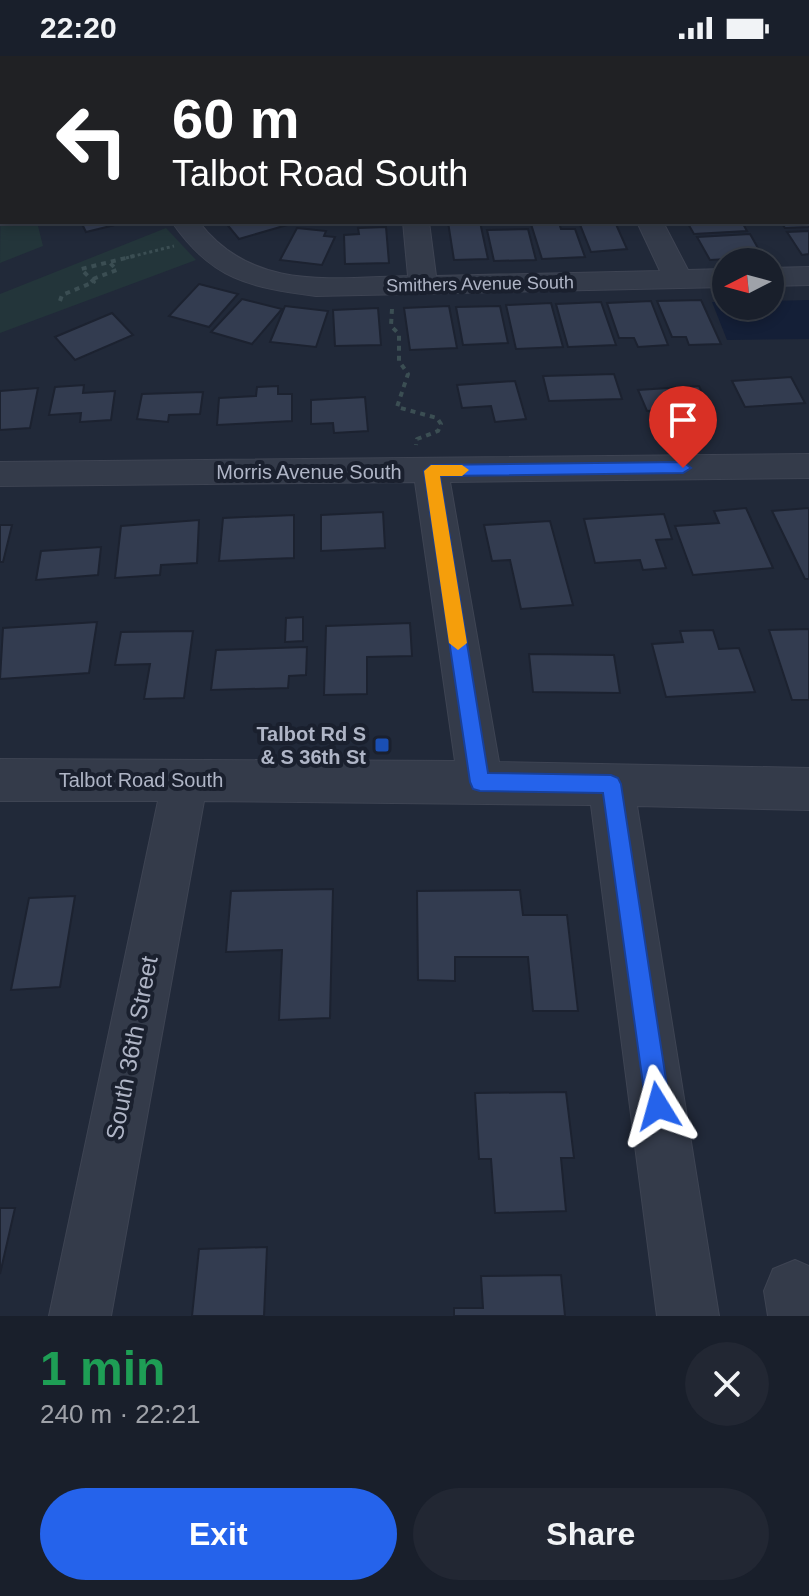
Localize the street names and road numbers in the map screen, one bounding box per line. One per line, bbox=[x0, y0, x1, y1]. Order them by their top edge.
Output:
street label: Smithers Avenue South bbox=[386, 272, 574, 296]
street label: Morris Avenue South bbox=[216, 461, 402, 483]
street label: Talbot Road South bbox=[59, 769, 223, 791]
street label: South 36th Street bbox=[100, 953, 163, 1142]

